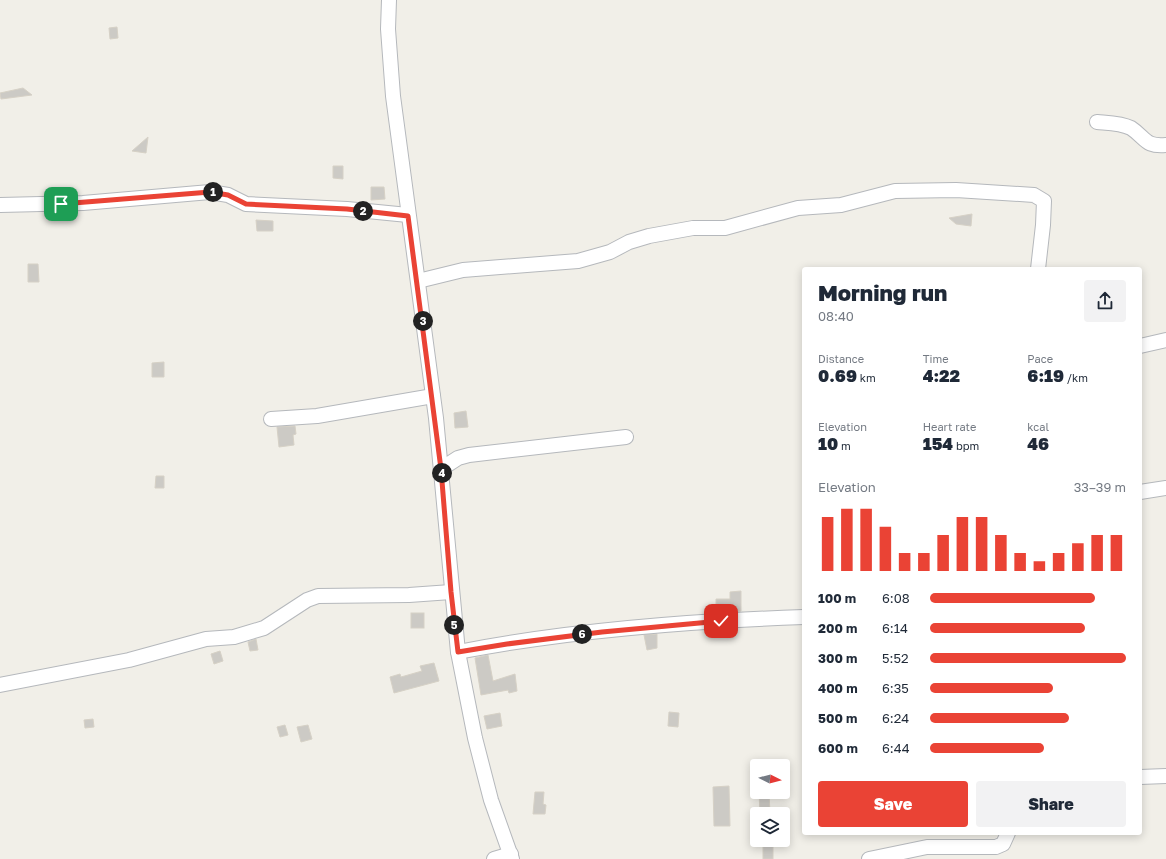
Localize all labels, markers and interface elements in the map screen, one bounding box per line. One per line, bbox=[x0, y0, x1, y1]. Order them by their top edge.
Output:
pin: 1 bbox=[203, 182, 223, 202]
text: 1 bbox=[210, 185, 216, 198]
pin bbox=[44, 187, 78, 221]
icon: arrive bbox=[50, 193, 72, 215]
pin: 2 bbox=[353, 201, 373, 221]
text: 2 bbox=[360, 204, 366, 217]
text: Morning run bbox=[818, 279, 947, 306]
button: share bbox=[1084, 280, 1126, 322]
text: 08:40 bbox=[818, 308, 854, 324]
pin: 3 bbox=[413, 311, 433, 331]
text: 3 bbox=[420, 314, 426, 327]
text: Distance bbox=[818, 352, 864, 365]
text: Time bbox=[923, 352, 949, 365]
text: Pace bbox=[1027, 352, 1053, 365]
text: 0.69 bbox=[818, 365, 857, 386]
text: 4:22 bbox=[923, 365, 960, 386]
text: 6:19 bbox=[1027, 365, 1064, 386]
text: km bbox=[857, 371, 876, 384]
text: /km bbox=[1064, 371, 1088, 384]
text: Elevation bbox=[818, 420, 867, 433]
text: Heart rate bbox=[923, 420, 976, 433]
text: kcal bbox=[1027, 420, 1049, 433]
text: 10 bbox=[818, 433, 838, 454]
text: 154 bbox=[923, 433, 953, 454]
text: 46 bbox=[1027, 433, 1049, 454]
text: m bbox=[838, 439, 851, 452]
text: bpm bbox=[953, 439, 979, 452]
pin: 4 bbox=[432, 463, 452, 483]
text: 4 bbox=[439, 466, 445, 479]
text: Elevation bbox=[818, 479, 876, 495]
text: 33–39 m bbox=[1074, 479, 1126, 495]
text: 100 m bbox=[818, 590, 856, 606]
text: 6:08 bbox=[882, 590, 910, 606]
pin bbox=[704, 604, 738, 638]
icon: check bbox=[710, 610, 732, 632]
pin: 5 bbox=[444, 615, 464, 635]
text: 5 bbox=[451, 618, 457, 631]
text: 200 m bbox=[818, 620, 857, 636]
text: 6:14 bbox=[882, 620, 908, 636]
pin: 6 bbox=[572, 624, 592, 644]
text: 6 bbox=[579, 627, 586, 640]
text: 300 m bbox=[818, 650, 857, 666]
text: 5:52 bbox=[882, 650, 909, 666]
text: 400 m bbox=[818, 680, 858, 696]
text: 6:35 bbox=[882, 680, 909, 696]
text: 500 m bbox=[818, 710, 857, 726]
text: 6:24 bbox=[882, 710, 909, 726]
text: 600 m bbox=[818, 740, 858, 756]
text: 6:44 bbox=[882, 740, 910, 756]
north arrow bbox=[750, 759, 790, 799]
map controls bbox=[750, 759, 790, 847]
button: Save bbox=[818, 781, 968, 827]
button: Share bbox=[976, 781, 1126, 827]
button: layers bbox=[750, 807, 790, 847]

